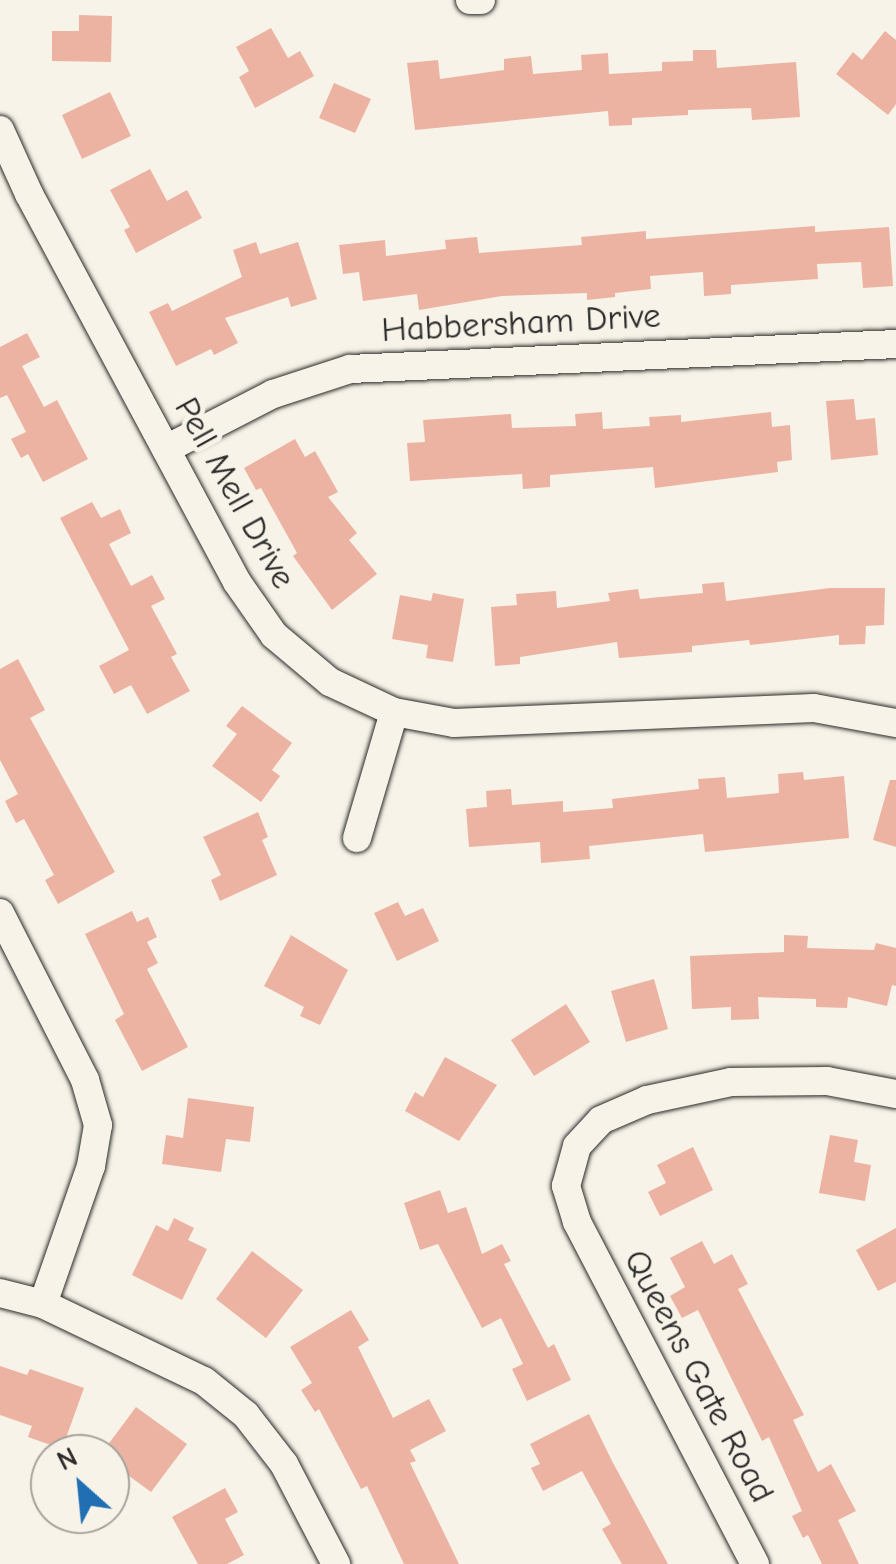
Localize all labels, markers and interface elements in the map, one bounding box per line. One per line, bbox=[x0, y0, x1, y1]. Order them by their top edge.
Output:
street label: Habbersham Drive bbox=[380, 295, 662, 351]
street label: Pell Mell Drive bbox=[165, 390, 305, 596]
street label: Queens Gate Road bbox=[615, 1242, 783, 1510]
north arrow bbox=[30, 1434, 130, 1534]
text: N bbox=[52, 1441, 83, 1477]

